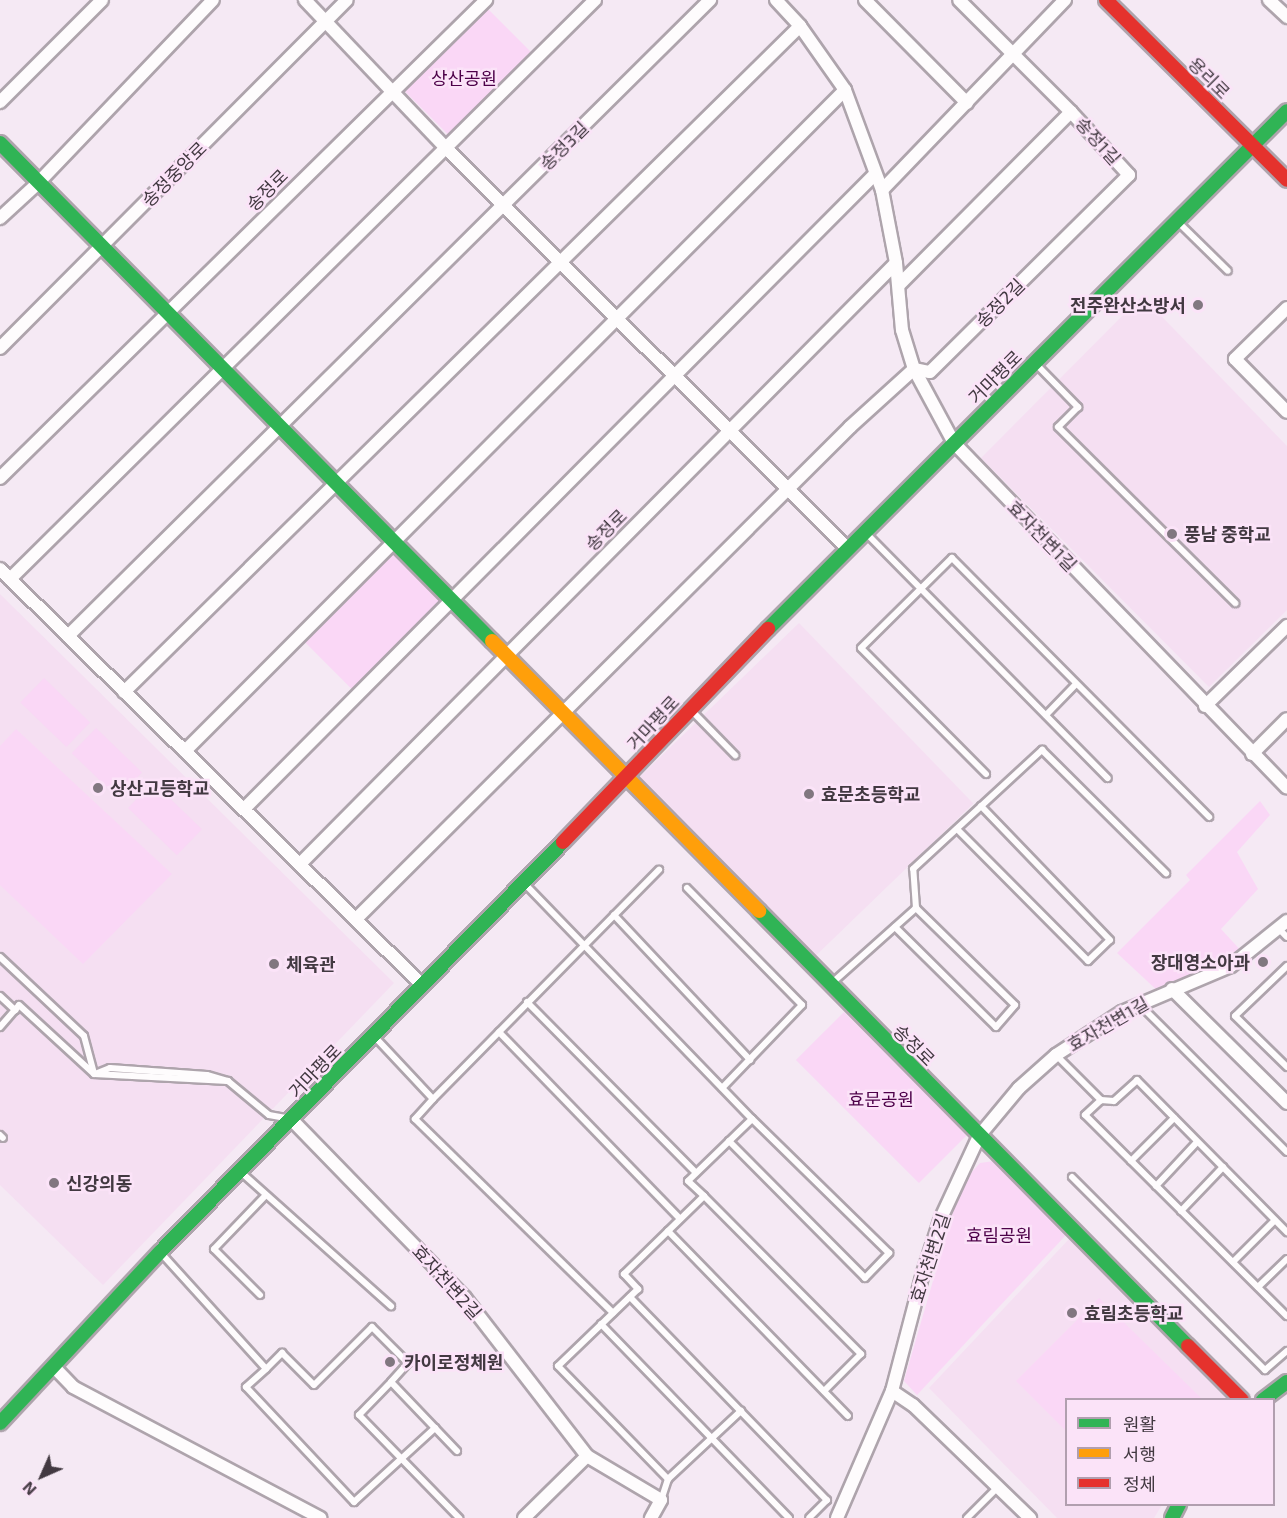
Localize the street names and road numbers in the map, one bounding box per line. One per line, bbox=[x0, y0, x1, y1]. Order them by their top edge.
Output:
street label: 용리로 bbox=[1184, 53, 1234, 103]
street label: 송정1길 bbox=[1071, 113, 1125, 169]
street label: 송정3길 bbox=[535, 117, 593, 175]
street label: 송정중앙로 bbox=[137, 137, 211, 211]
street label: 송정로 bbox=[242, 165, 292, 215]
street label: 송정2길 bbox=[971, 274, 1029, 332]
street label: 거마평로 bbox=[964, 346, 1026, 408]
street label: 효자천변1길 bbox=[1003, 496, 1081, 576]
street label: 송정로 bbox=[581, 505, 631, 555]
street label: 거마평로 bbox=[623, 691, 683, 755]
street label: 효자천변1길 bbox=[1064, 992, 1152, 1056]
street label: 송정로 bbox=[889, 1020, 939, 1070]
street label: 거마평로 bbox=[284, 1040, 346, 1102]
street label: 효자천변2길 bbox=[905, 1210, 955, 1306]
street label: 효자천변2길 bbox=[408, 1240, 486, 1324]

